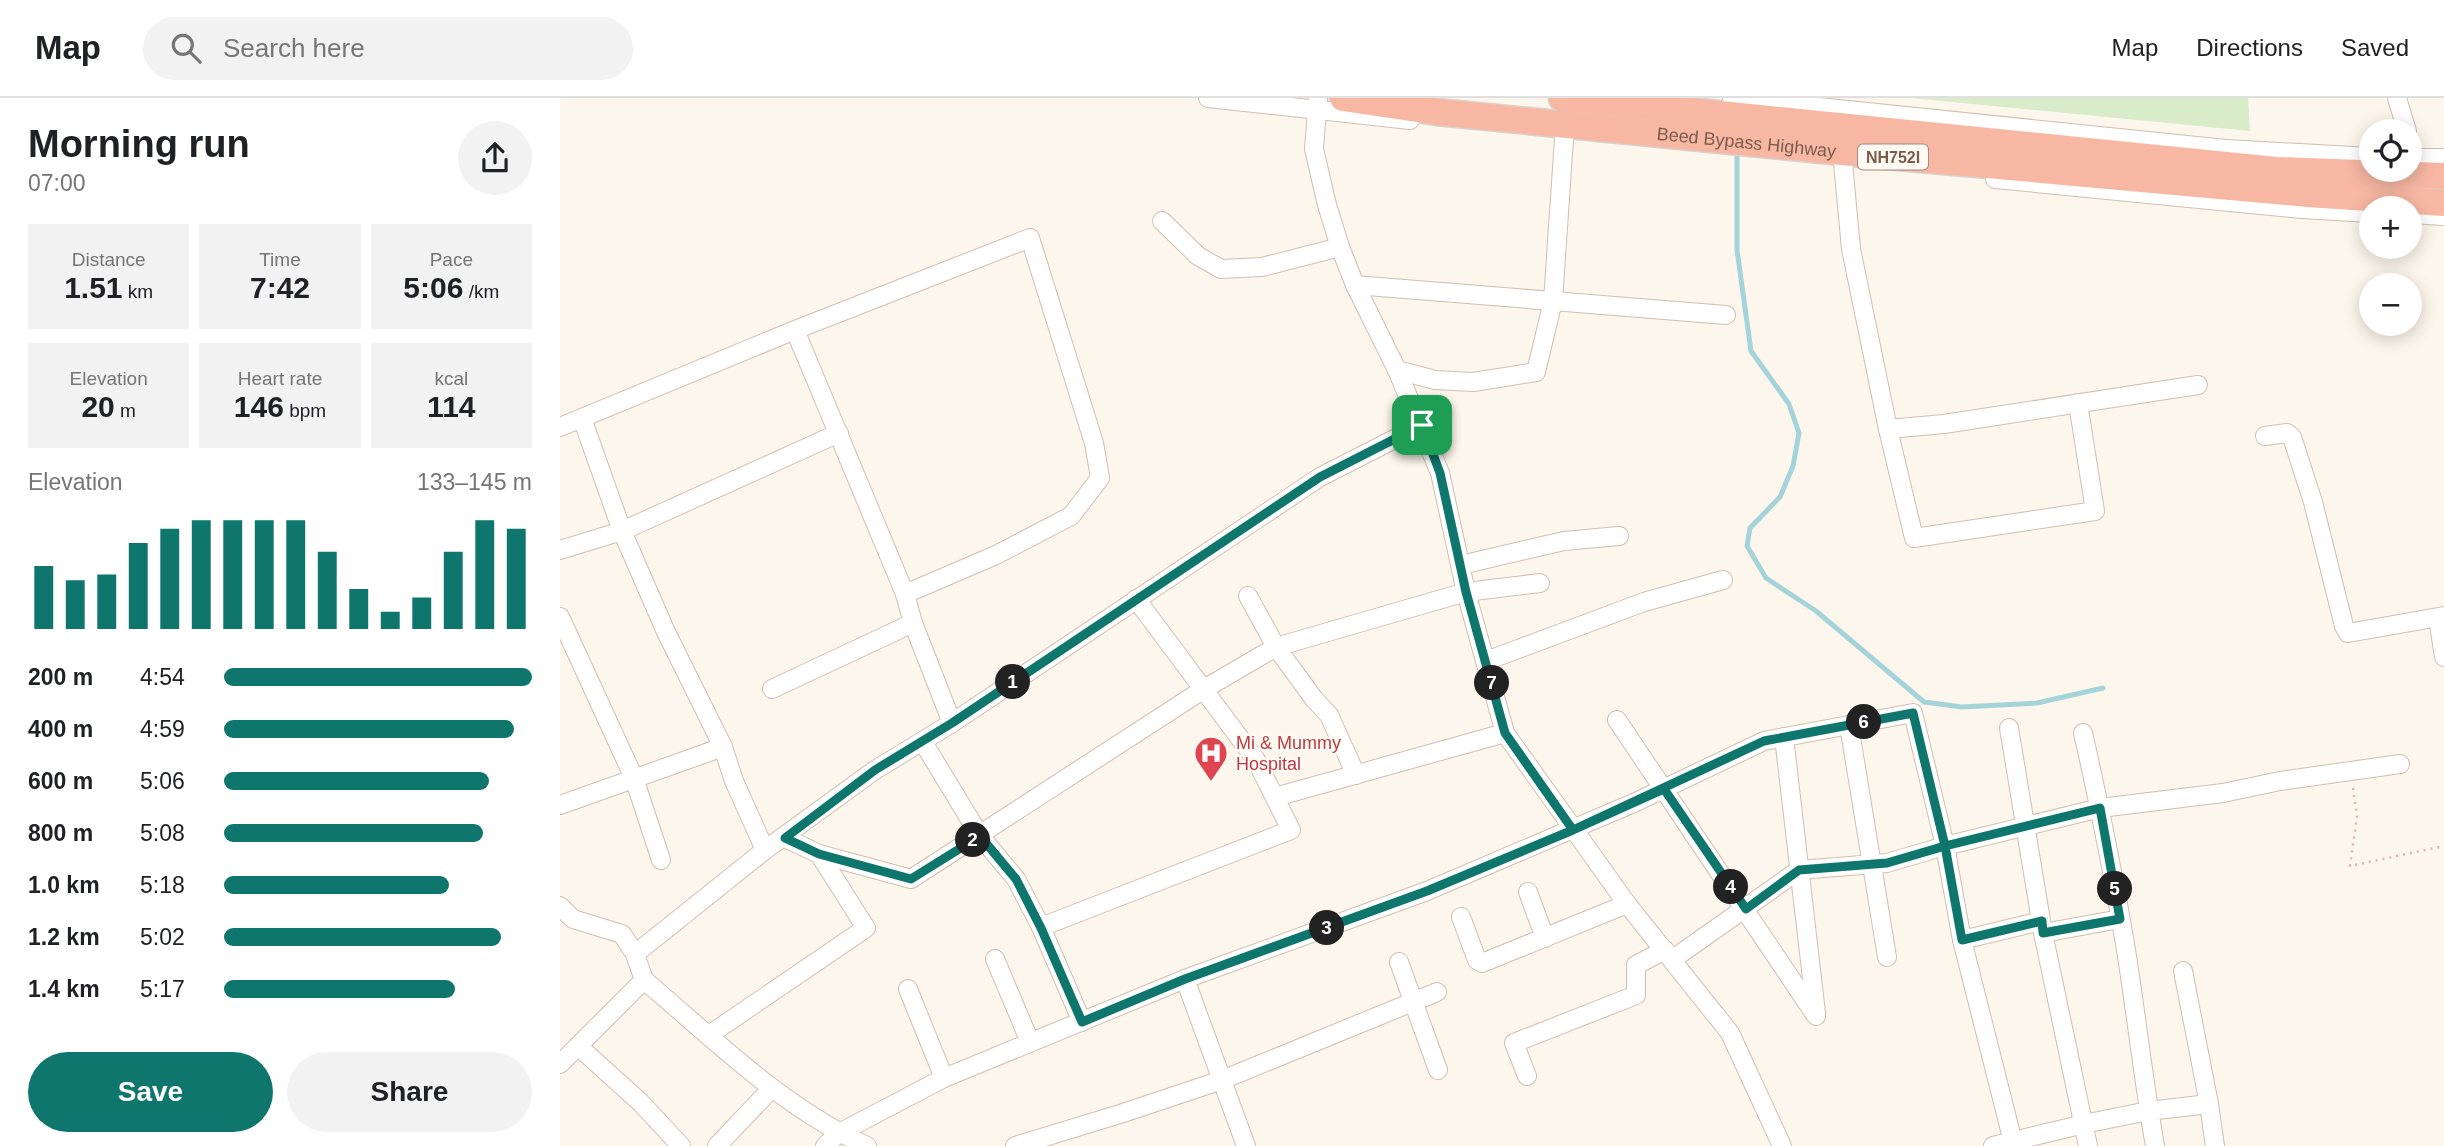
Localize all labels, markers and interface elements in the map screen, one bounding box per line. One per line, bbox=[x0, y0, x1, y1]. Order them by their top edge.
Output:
search box bbox=[143, 17, 633, 80]
text: Map bbox=[35, 29, 101, 66]
icon: search bbox=[167, 29, 205, 67]
text: Search here bbox=[223, 33, 365, 63]
text: Map bbox=[2112, 34, 2158, 61]
text: Directions bbox=[2196, 34, 2303, 61]
text: Saved bbox=[2341, 34, 2409, 61]
map controls bbox=[2359, 119, 2422, 336]
button: locate bbox=[2359, 119, 2422, 182]
button: share bbox=[458, 121, 532, 195]
text: Morning run bbox=[28, 123, 250, 165]
street label: Beed Bypass Highway bbox=[1656, 124, 1837, 161]
road number: NH752I bbox=[1858, 144, 1928, 170]
text: 07:00 bbox=[28, 170, 86, 196]
button: + bbox=[2359, 196, 2422, 259]
text: Distance bbox=[72, 249, 146, 270]
text: Time bbox=[259, 249, 301, 270]
text: Pace bbox=[430, 249, 473, 270]
text: 1.51 bbox=[64, 271, 123, 304]
text: 7:42 bbox=[250, 271, 310, 304]
text: 5:06 bbox=[403, 271, 463, 304]
button: − bbox=[2359, 273, 2422, 336]
text: km bbox=[123, 281, 153, 302]
text: /km bbox=[463, 281, 499, 302]
text: Elevation bbox=[70, 368, 148, 389]
text: Heart rate bbox=[238, 368, 322, 389]
text: kcal bbox=[434, 368, 468, 389]
text: 20 bbox=[81, 390, 115, 423]
text: 146 bbox=[234, 390, 284, 423]
text: 114 bbox=[427, 390, 476, 423]
pin bbox=[1392, 395, 1452, 455]
text: m bbox=[115, 400, 136, 421]
text: bpm bbox=[284, 400, 326, 421]
icon: arrive bbox=[1403, 406, 1441, 444]
text: Elevation bbox=[28, 469, 123, 495]
text: 133–145 m bbox=[417, 469, 532, 495]
text: 200 m bbox=[28, 664, 93, 690]
text: 4:54 bbox=[140, 664, 185, 690]
pin: 1 bbox=[995, 664, 1030, 700]
pin: 7 bbox=[1474, 666, 1510, 700]
text: 1 bbox=[1007, 671, 1018, 692]
text: 7 bbox=[1486, 672, 1497, 693]
pin: 6 bbox=[1846, 704, 1882, 740]
text: 6 bbox=[1858, 711, 1869, 732]
text: 400 m bbox=[28, 716, 93, 742]
text: 4:59 bbox=[140, 716, 185, 742]
place label: Mi & Mummy Hospital bbox=[1236, 733, 1341, 774]
hospital icon: Mi & Mummy Hospital bbox=[1192, 734, 1230, 783]
text: 600 m bbox=[28, 768, 93, 794]
text: 5:06 bbox=[140, 768, 185, 794]
text: 800 m bbox=[28, 820, 93, 846]
text: 5:08 bbox=[140, 820, 185, 846]
pin: 2 bbox=[956, 822, 990, 858]
text: 2 bbox=[967, 829, 978, 850]
pin: 4 bbox=[1714, 870, 1748, 904]
text: 1.0 km bbox=[28, 872, 100, 898]
text: 5:18 bbox=[140, 872, 185, 898]
pin: 5 bbox=[2098, 872, 2132, 906]
text: 4 bbox=[1725, 876, 1736, 897]
text: 5 bbox=[2109, 878, 2120, 899]
pin: 3 bbox=[1310, 910, 1344, 946]
text: 3 bbox=[1321, 917, 1332, 938]
text: 1.2 km bbox=[28, 924, 100, 950]
text: 5:02 bbox=[140, 924, 185, 950]
text: 1.4 km bbox=[28, 976, 100, 1002]
text: 5:17 bbox=[140, 976, 185, 1002]
button: Save bbox=[28, 1052, 273, 1132]
button: Share bbox=[287, 1052, 532, 1132]

